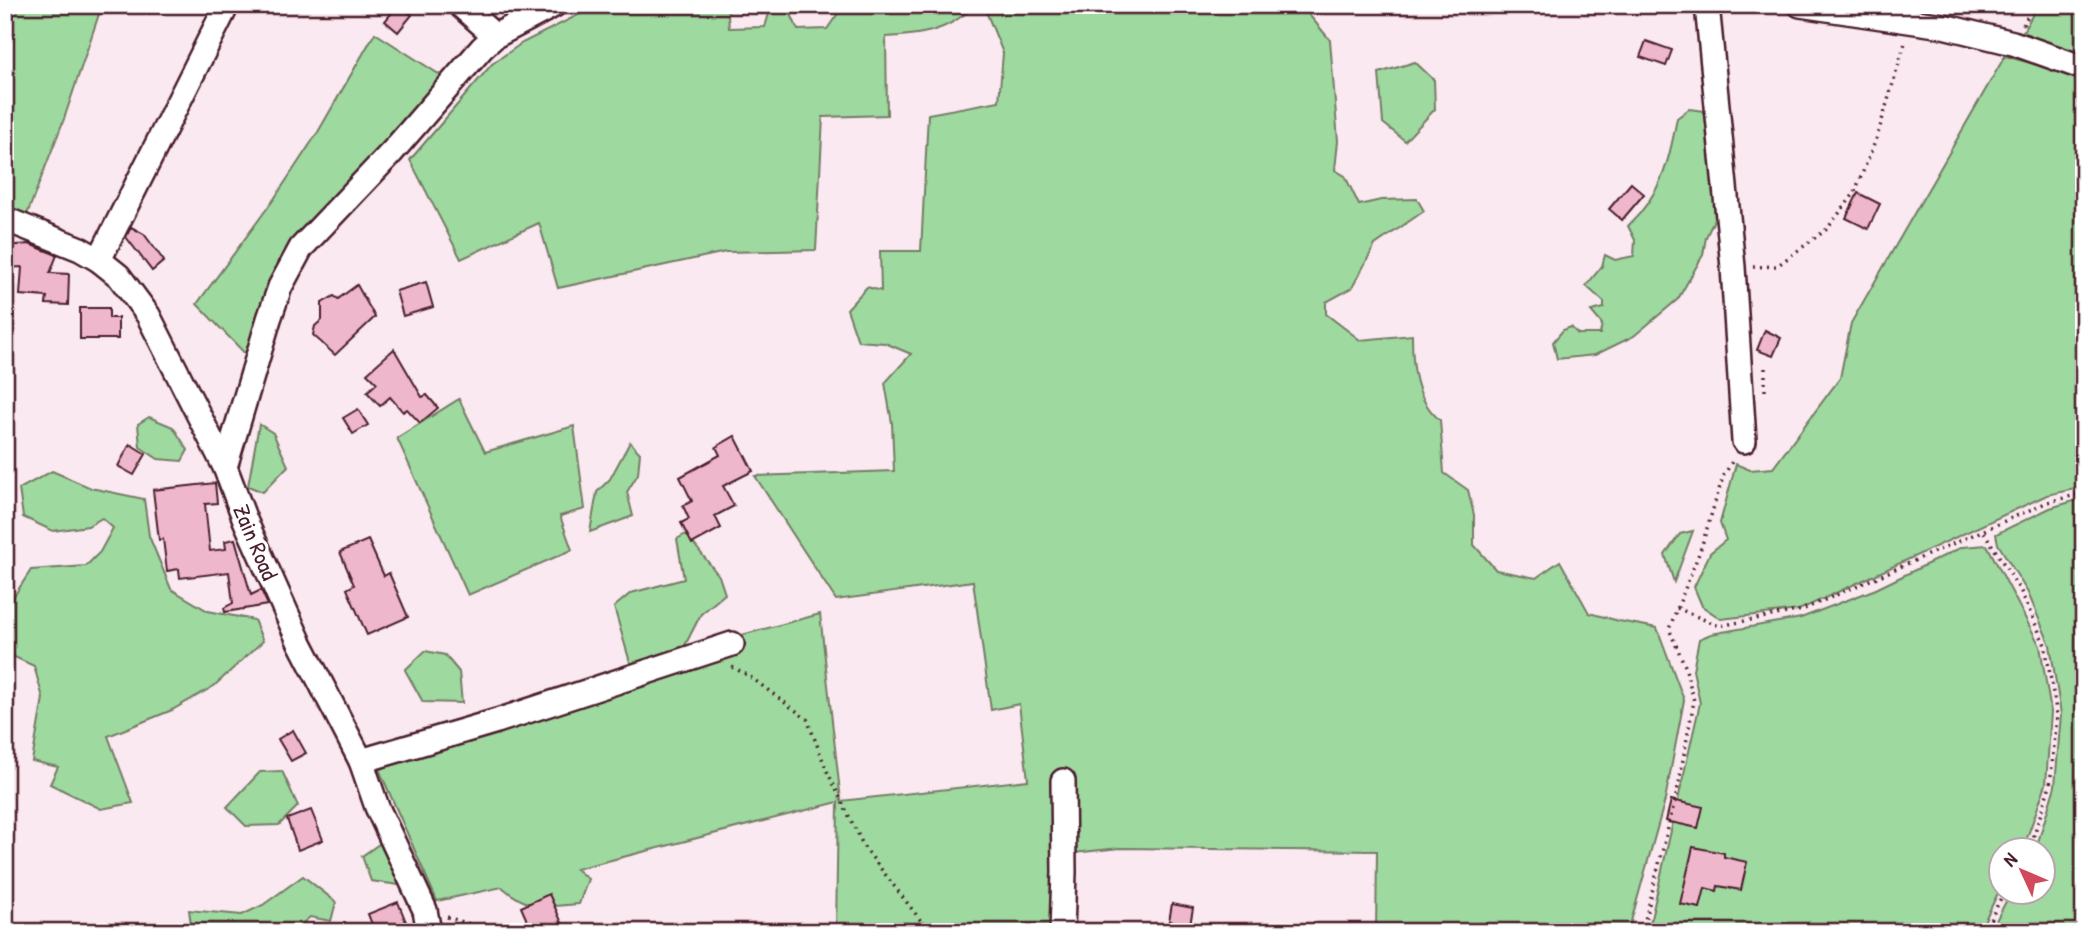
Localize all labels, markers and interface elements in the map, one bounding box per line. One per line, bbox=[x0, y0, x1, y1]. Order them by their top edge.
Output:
street label: Zain Road bbox=[226, 499, 286, 585]
north arrow bbox=[1988, 836, 2058, 906]
text: N bbox=[1997, 847, 2023, 872]

